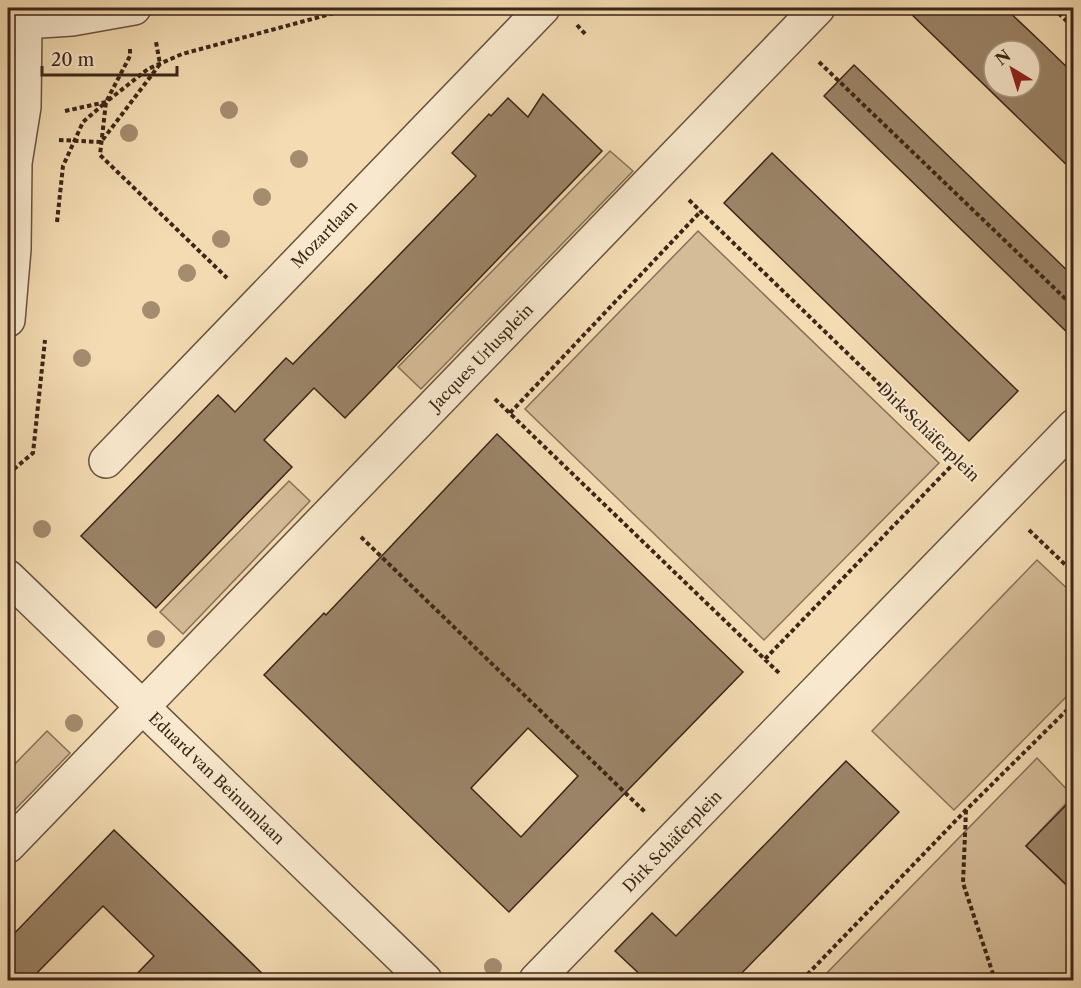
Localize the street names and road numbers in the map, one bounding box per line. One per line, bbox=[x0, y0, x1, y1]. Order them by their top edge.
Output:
street label: Mozartlaan bbox=[287, 196, 361, 272]
street label: Jacques Urlusplein bbox=[423, 299, 537, 417]
street label: Dirk Schäferplein bbox=[874, 378, 984, 486]
street label: Eduard van Beinumlaan bbox=[145, 708, 289, 848]
street label: Dirk Schäferplein bbox=[618, 786, 726, 896]

